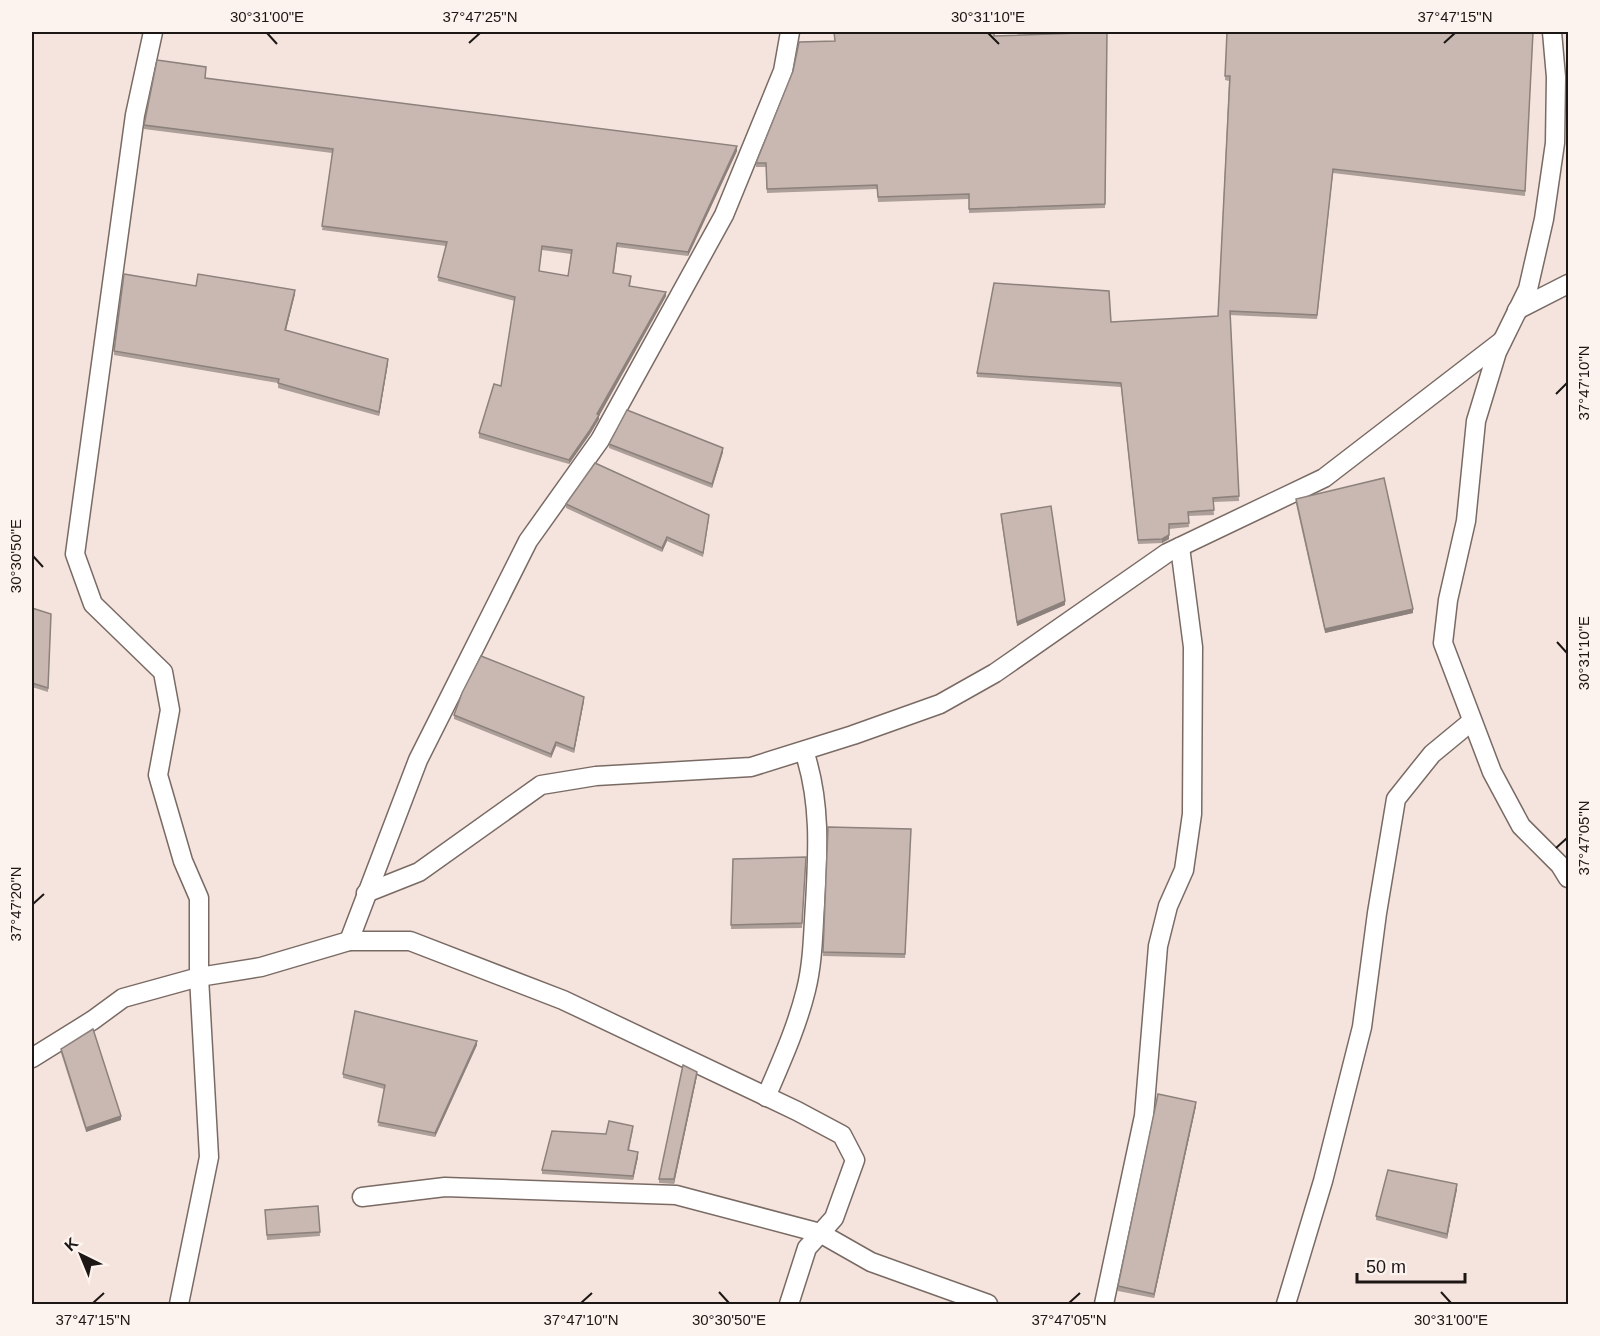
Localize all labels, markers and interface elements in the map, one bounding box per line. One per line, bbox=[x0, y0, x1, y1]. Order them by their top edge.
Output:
text: 30°31'00"E bbox=[230, 8, 304, 25]
text: 37°47'25"N bbox=[442, 8, 518, 25]
text: 30°31'10"E bbox=[951, 8, 1025, 25]
text: 37°47'15"N bbox=[1417, 8, 1493, 25]
text: 37°47'10"N bbox=[1575, 345, 1592, 421]
text: 30°30'50"E bbox=[7, 519, 24, 593]
text: 30°31'10"E bbox=[1575, 616, 1592, 690]
text: 37°47'05"N bbox=[1575, 800, 1592, 876]
text: 37°47'20"N bbox=[7, 866, 24, 942]
north arrow bbox=[51, 1225, 111, 1285]
text: K bbox=[61, 1234, 81, 1255]
scale bar bbox=[1357, 1246, 1465, 1284]
text: 50 m bbox=[1366, 1257, 1406, 1277]
text: 37°47'15"N bbox=[55, 1311, 131, 1328]
text: 37°47'10"N bbox=[543, 1311, 619, 1328]
text: 30°30'50"E bbox=[692, 1311, 766, 1328]
text: 37°47'05"N bbox=[1031, 1311, 1107, 1328]
text: 30°31'00"E bbox=[1414, 1311, 1488, 1328]

